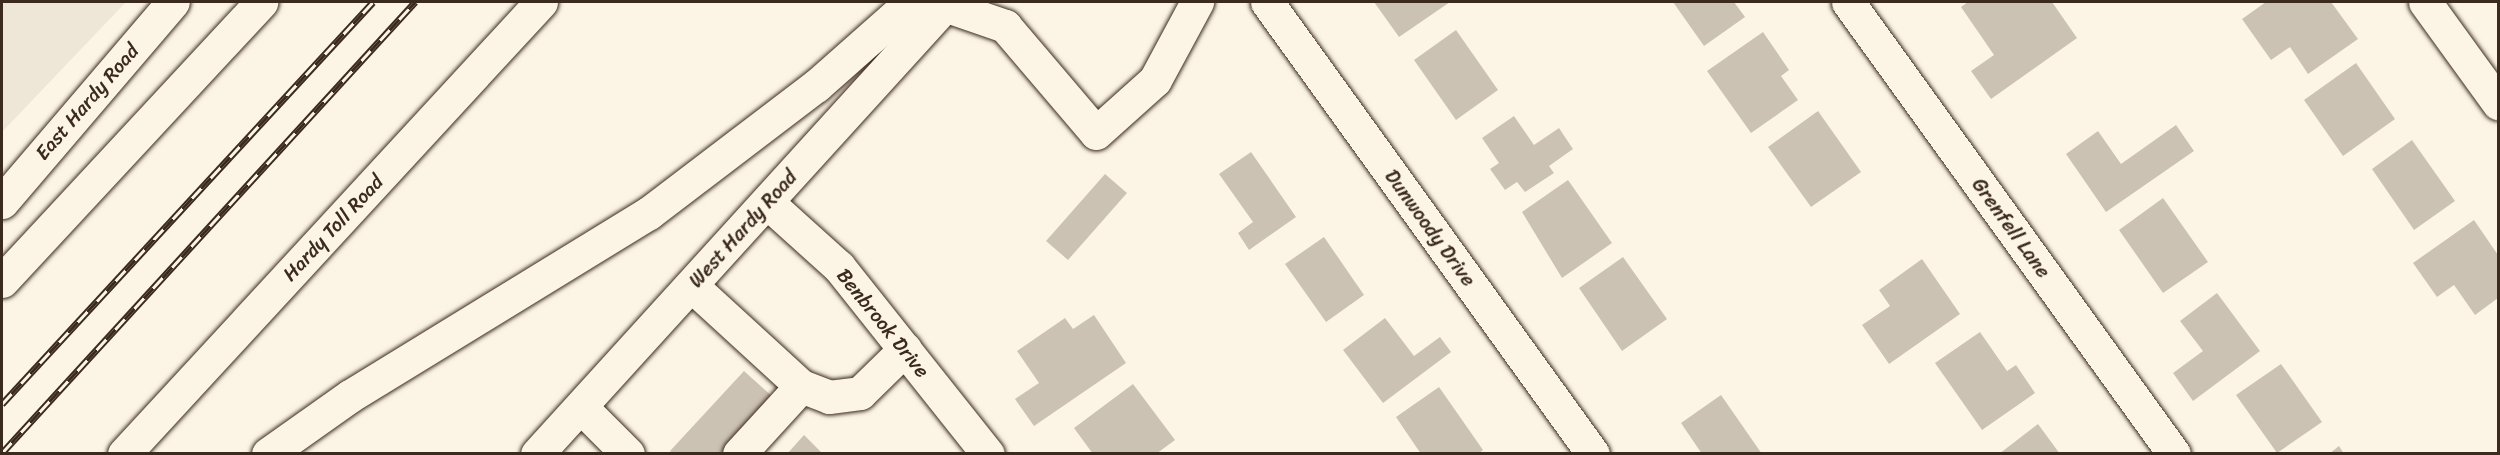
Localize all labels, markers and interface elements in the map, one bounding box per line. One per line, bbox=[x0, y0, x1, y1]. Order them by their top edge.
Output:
street label: East Hardy Road bbox=[30, 39, 144, 165]
street label: West Hardy Road bbox=[684, 165, 802, 293]
street label: Dunwoody Drive bbox=[1380, 165, 1480, 291]
street label: Hardy Toll Road bbox=[277, 170, 389, 286]
street label: Grenfell Lane bbox=[1967, 173, 2055, 283]
street label: Benbrook Drive bbox=[832, 263, 934, 383]

